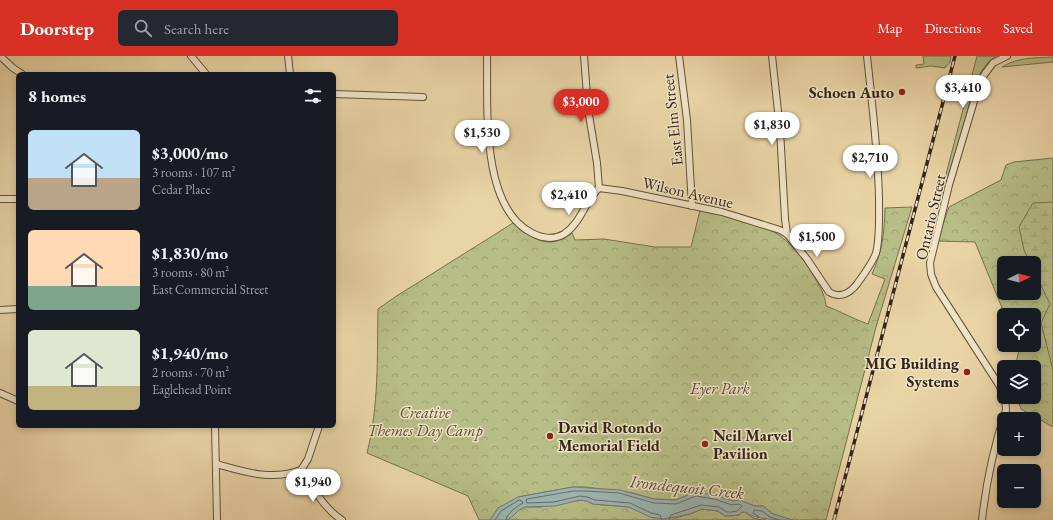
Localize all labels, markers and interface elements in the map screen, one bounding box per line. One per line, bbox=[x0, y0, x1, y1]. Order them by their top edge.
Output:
search box bbox=[118, 10, 398, 46]
text: Doorstep bbox=[20, 16, 94, 41]
icon: search bbox=[132, 17, 154, 39]
text: Search here bbox=[164, 19, 229, 38]
text: Map bbox=[877, 19, 903, 37]
text: Directions bbox=[925, 19, 981, 37]
text: Saved bbox=[1003, 19, 1033, 37]
street label: East Elm Street bbox=[657, 73, 688, 167]
pin: $3,410 bbox=[930, 75, 996, 109]
text: $3,410 bbox=[945, 79, 981, 96]
place label: Schoen Auto bbox=[809, 82, 894, 103]
text: 8 homes bbox=[28, 85, 86, 107]
icon: filters bbox=[302, 85, 324, 107]
marker: Schoen Auto bbox=[897, 87, 907, 97]
pin: $3,000 bbox=[548, 89, 614, 123]
text: $3,000 bbox=[563, 93, 599, 110]
pin: $1,830 bbox=[739, 112, 805, 146]
text: $1,830 bbox=[754, 116, 790, 133]
pin: $1,530 bbox=[449, 120, 515, 154]
text: $1,530 bbox=[464, 124, 500, 141]
text: $3,000/mo bbox=[152, 142, 228, 164]
pin: $2,710 bbox=[837, 145, 903, 179]
icon: home bbox=[60, 146, 108, 194]
text: $2,710 bbox=[852, 149, 888, 166]
text: 3 rooms · 107 m² bbox=[152, 164, 236, 181]
street label: Wilson Avenue bbox=[640, 172, 735, 213]
street label: Ontario Street bbox=[910, 172, 951, 262]
text: Cedar Place bbox=[152, 181, 210, 198]
pin: $2,410 bbox=[536, 182, 602, 216]
text: $2,410 bbox=[551, 186, 587, 203]
pin: $1,500 bbox=[784, 224, 850, 258]
text: $1,500 bbox=[799, 228, 835, 245]
text: $1,830/mo bbox=[152, 242, 228, 264]
icon: home bbox=[60, 246, 108, 294]
north arrow bbox=[997, 256, 1041, 300]
map controls bbox=[997, 256, 1041, 508]
text: 3 rooms · 80 m² bbox=[152, 264, 229, 281]
text: East Commercial Street bbox=[152, 281, 268, 298]
button: locate bbox=[997, 308, 1041, 352]
text: $1,940/mo bbox=[152, 342, 228, 364]
icon: home bbox=[60, 346, 108, 394]
place label: MIG Building Systems bbox=[865, 353, 960, 392]
button: layers bbox=[997, 360, 1041, 404]
text: 2 rooms · 70 m² bbox=[152, 364, 229, 381]
marker: MIG Building Systems bbox=[962, 367, 972, 377]
park label: Eyer Park bbox=[689, 378, 751, 399]
text: Eaglehead Point bbox=[152, 381, 231, 398]
park label: Creative Themes Day Camp bbox=[367, 402, 483, 441]
button: + bbox=[997, 412, 1041, 456]
place label: David Rotondo Memorial Field bbox=[558, 417, 662, 456]
place label: Neil Marvel Pavilion bbox=[713, 425, 792, 464]
marker: David Rotondo Memorial Field bbox=[545, 431, 555, 441]
marker: Neil Marvel Pavilion bbox=[700, 439, 710, 449]
button: − bbox=[997, 464, 1041, 508]
pin: $1,940 bbox=[280, 469, 346, 503]
water label: Irondequoit Creek bbox=[628, 470, 746, 505]
text: $1,940 bbox=[295, 473, 331, 490]

